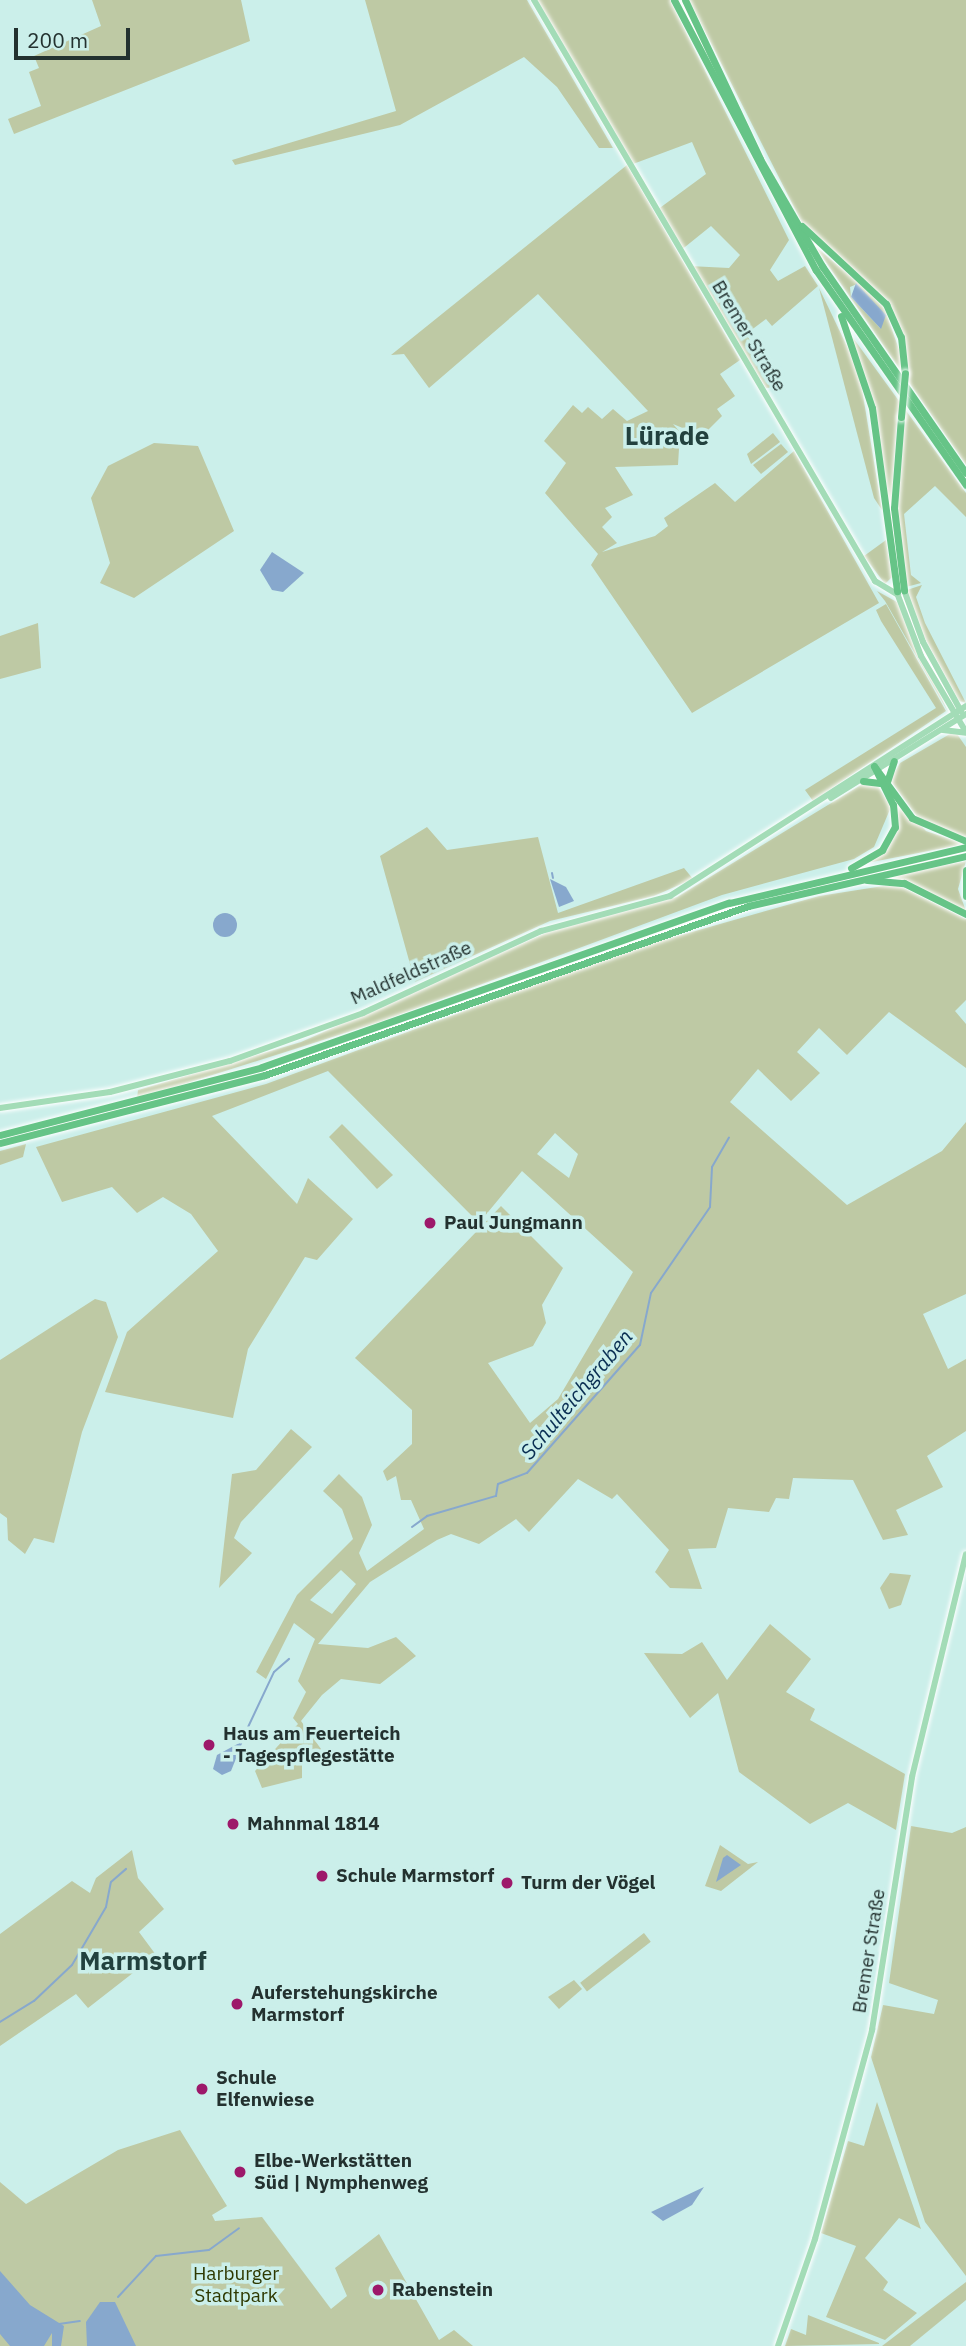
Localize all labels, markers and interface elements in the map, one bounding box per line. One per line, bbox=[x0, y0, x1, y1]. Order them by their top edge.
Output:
scale bar bbox=[18, 14, 133, 58]
text: 200 m bbox=[27, 26, 88, 54]
street label: Bremer Straße bbox=[707, 276, 791, 396]
district label: Lürade bbox=[625, 420, 709, 452]
street label: Maldfeldstraße bbox=[347, 936, 475, 1010]
place label: Paul Jungmann bbox=[444, 1212, 583, 1234]
marker: Paul Jungmann bbox=[422, 1215, 438, 1231]
water label: Schulteichgraben bbox=[514, 1324, 638, 1464]
place label: Haus am Feuerteich - Tagespflegestätte bbox=[223, 1723, 401, 1767]
marker: Haus am Feuerteich - Tagespflegestätte bbox=[201, 1737, 217, 1753]
place label: Mahnmal 1814 bbox=[247, 1813, 380, 1835]
marker: Mahnmal 1814 bbox=[225, 1816, 241, 1832]
place label: Schule Marmstorf bbox=[336, 1865, 494, 1887]
marker: Schule Marmstorf bbox=[314, 1868, 330, 1884]
place label: Turm der Vögel bbox=[521, 1872, 655, 1894]
marker: Turm der Vögel bbox=[499, 1875, 515, 1891]
street label: Bremer Straße bbox=[848, 1887, 890, 2015]
district label: Marmstorf bbox=[79, 1945, 207, 1977]
place label: Auferstehungskirche Marmstorf bbox=[251, 1982, 438, 2026]
marker: Auferstehungskirche Marmstorf bbox=[229, 1996, 245, 2012]
place label: Schule Elfenwiese bbox=[216, 2067, 314, 2111]
marker: Schule Elfenwiese bbox=[194, 2081, 210, 2097]
place label: Elbe-Werkstätten Süd | Nymphenweg bbox=[254, 2150, 428, 2194]
marker: Elbe-Werkstätten Süd | Nymphenweg bbox=[232, 2164, 248, 2180]
park label: Harburger Stadtpark bbox=[193, 2263, 279, 2307]
place label: Rabenstein bbox=[392, 2279, 493, 2301]
marker: Rabenstein bbox=[370, 2282, 386, 2298]

